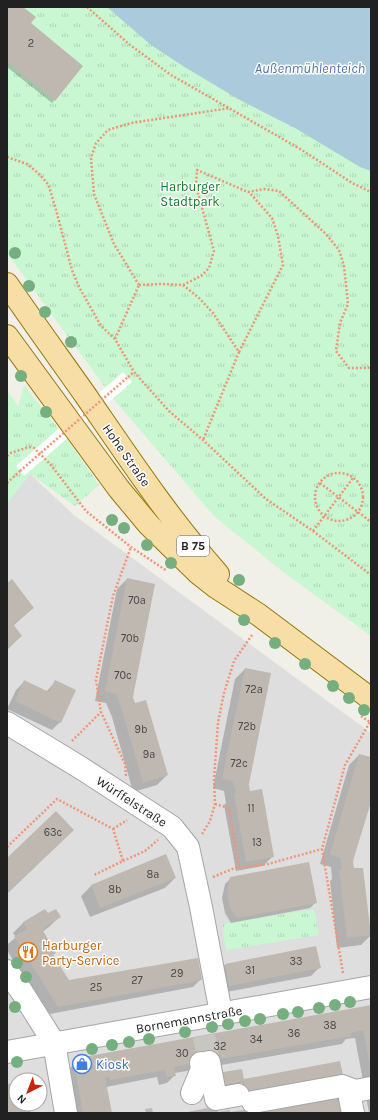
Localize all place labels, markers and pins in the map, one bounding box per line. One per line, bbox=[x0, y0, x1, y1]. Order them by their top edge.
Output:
place label: Harburger Party-Service bbox=[42, 938, 120, 968]
restaurant icon: Harburger Party-Service bbox=[17, 941, 39, 963]
shop icon: Kiosk bbox=[71, 1053, 93, 1075]
place label: Kiosk bbox=[96, 1057, 129, 1072]

